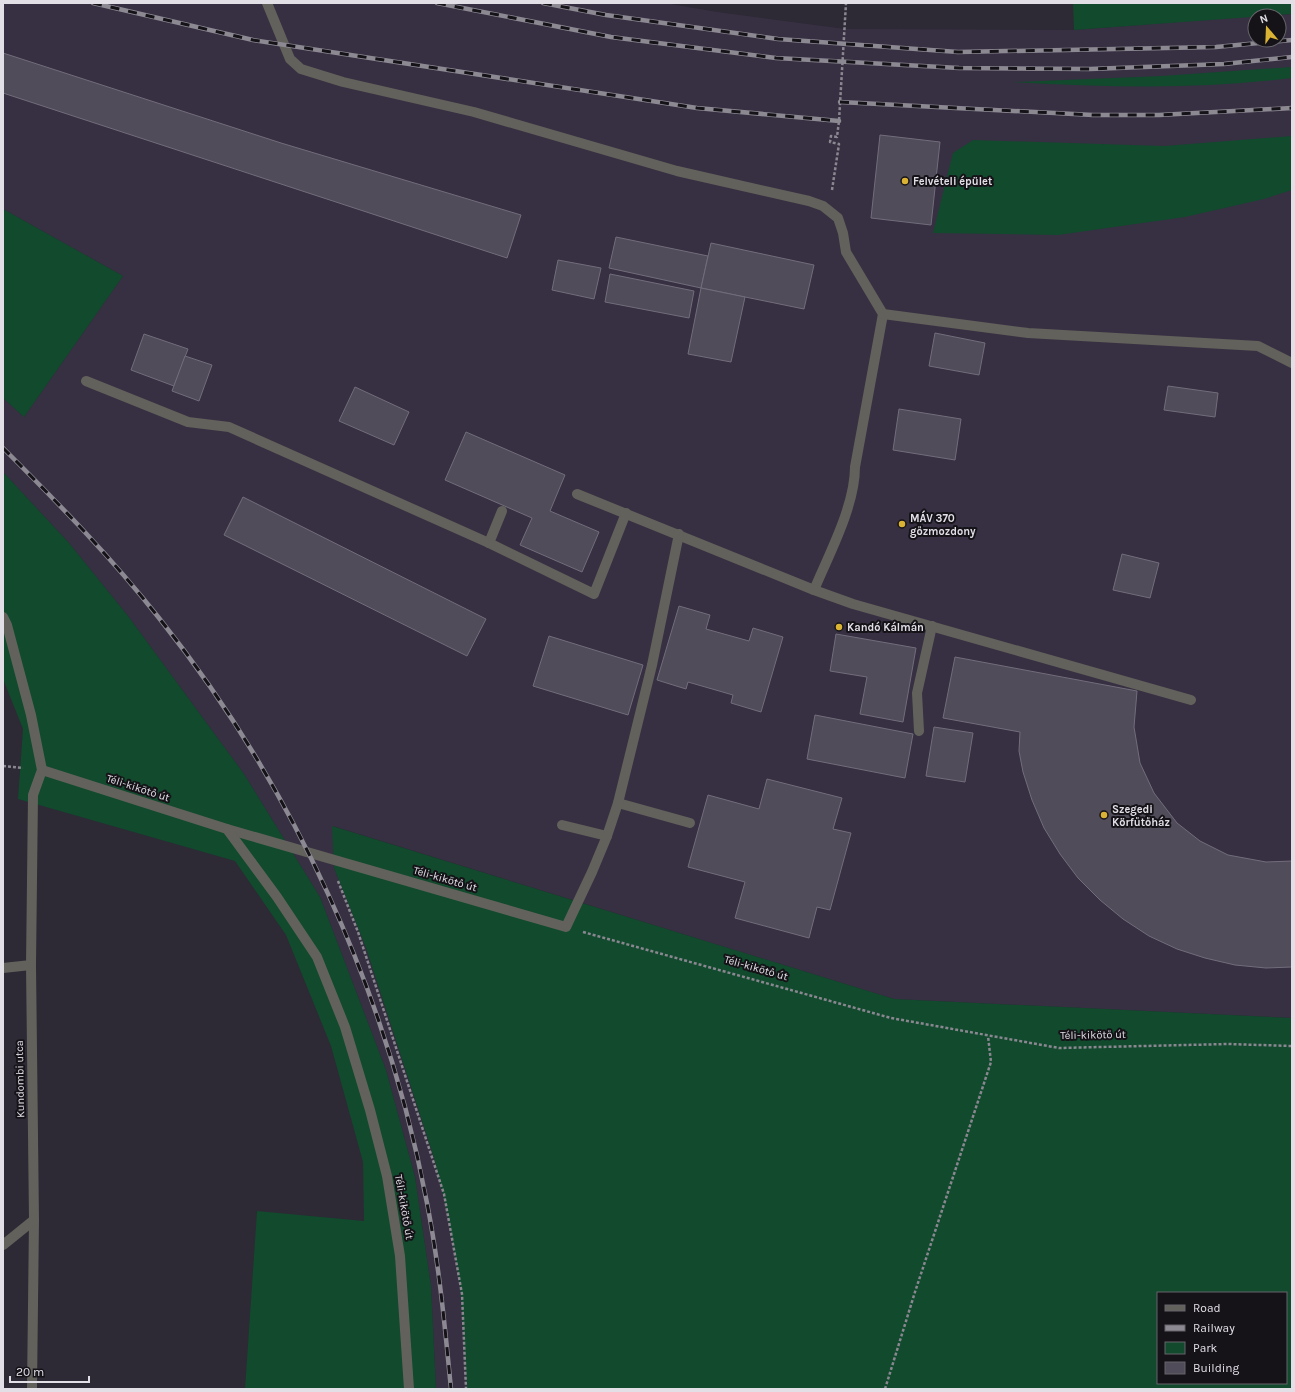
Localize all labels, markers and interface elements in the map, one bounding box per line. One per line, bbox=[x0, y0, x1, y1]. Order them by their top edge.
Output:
north arrow bbox=[1247, 8, 1287, 48]
text: N bbox=[1258, 12, 1270, 26]
place label: Felvételi épület bbox=[913, 175, 993, 188]
marker: Felvételi épület bbox=[900, 176, 910, 186]
place label: MÁV 370 gőzmozdony bbox=[910, 510, 976, 538]
marker: MÁV 370 gőzmozdony bbox=[897, 519, 907, 529]
place label: Kandó Kálmán bbox=[847, 621, 924, 634]
marker: Kandó Kálmán bbox=[834, 622, 844, 632]
street label: Téli-kikötő út bbox=[105, 772, 171, 804]
place label: Szegedi Körfűtőház bbox=[1112, 803, 1170, 829]
marker: Szegedi Körfűtőház bbox=[1099, 810, 1109, 820]
street label: Téli-kikötő út bbox=[412, 864, 478, 894]
street label: Téli-kikötő út bbox=[723, 953, 789, 983]
street label: Téli-kikötő út bbox=[1060, 1028, 1126, 1042]
street label: Kundombi utca bbox=[13, 1040, 27, 1118]
street label: Téli-kikötő út bbox=[392, 1173, 416, 1241]
legend bbox=[1157, 1292, 1287, 1384]
text: Road bbox=[1193, 1301, 1221, 1315]
text: Railway bbox=[1193, 1321, 1235, 1335]
text: Park bbox=[1193, 1341, 1218, 1355]
scale bar bbox=[10, 1358, 89, 1384]
text: Building bbox=[1193, 1361, 1240, 1375]
text: 20 m bbox=[16, 1365, 44, 1379]

